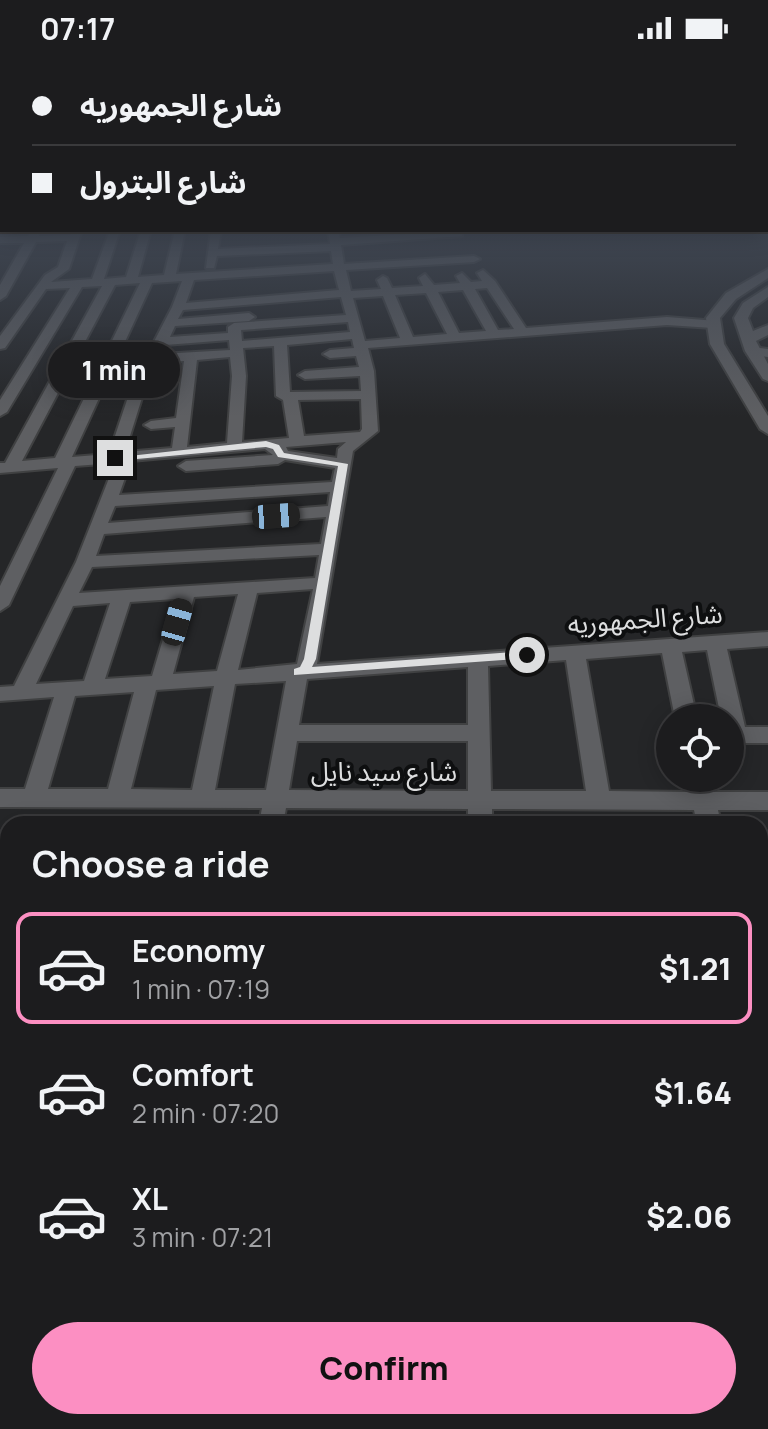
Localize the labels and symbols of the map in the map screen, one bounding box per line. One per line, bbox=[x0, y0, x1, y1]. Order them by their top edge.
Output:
callout: 1 min bbox=[49, 342, 181, 398]
route end bbox=[97, 440, 133, 476]
car bbox=[251, 502, 301, 530]
street label: شارع الجمهوريه bbox=[566, 595, 724, 643]
car bbox=[159, 596, 195, 648]
route start bbox=[509, 637, 545, 673]
street label: شارع سيد نايل bbox=[311, 753, 457, 791]

